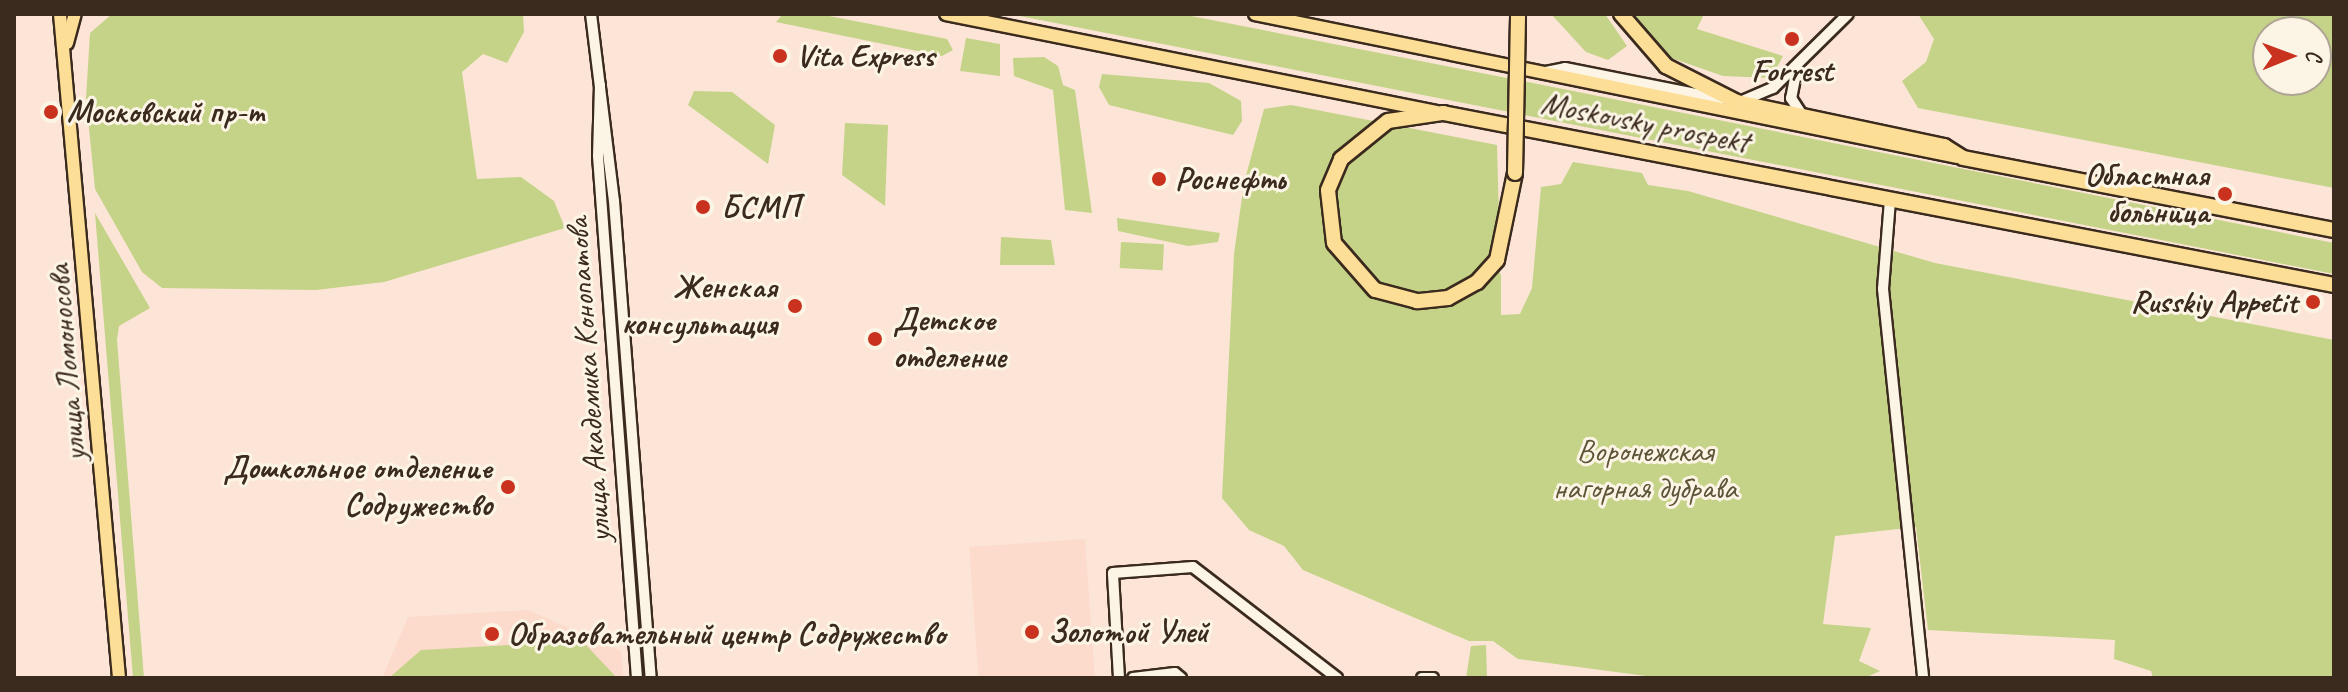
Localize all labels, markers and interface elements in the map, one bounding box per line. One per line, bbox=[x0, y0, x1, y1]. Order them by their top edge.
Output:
north arrow bbox=[2252, 16, 2332, 96]
marker: Forrest bbox=[1783, 30, 1801, 48]
place label: Vita Express bbox=[796, 37, 934, 75]
marker: Vita Express bbox=[771, 47, 789, 65]
text: С bbox=[2300, 50, 2328, 61]
place label: Forrest bbox=[1751, 52, 1833, 90]
street label: Moskovsky prospekt bbox=[1538, 84, 1752, 162]
place label: Московский пр-т bbox=[67, 93, 263, 131]
marker: Московский пр-т bbox=[42, 103, 60, 121]
place label: Областная больница bbox=[2085, 157, 2209, 232]
place label: Роснефть bbox=[1175, 160, 1285, 198]
marker: Роснефть bbox=[1150, 170, 1168, 188]
marker: Областная больница bbox=[2216, 185, 2234, 203]
place label: БСМП bbox=[721, 188, 799, 226]
marker: БСМП bbox=[692, 196, 714, 218]
street label: улица Академика Конопатова bbox=[559, 219, 619, 541]
street label: улица Ломоносова bbox=[39, 263, 95, 463]
place label: Женская консультация bbox=[621, 269, 777, 344]
place label: Russkiy Appetit bbox=[2131, 283, 2297, 321]
marker: Russkiy Appetit bbox=[2304, 293, 2322, 311]
marker: Женская консультация bbox=[784, 295, 806, 317]
place label: Детское отделение bbox=[893, 302, 1006, 377]
marker: Детское отделение bbox=[864, 328, 886, 350]
park label: Воронежская нагорная дубрава bbox=[1553, 433, 1737, 508]
place label: Дошкольное отделение Содружество bbox=[231, 450, 492, 525]
marker: Дошкольное отделение Содружество bbox=[499, 478, 517, 496]
place label: Золотой Улей bbox=[1048, 613, 1208, 651]
place label: Образовательный центр Содружество bbox=[508, 615, 945, 653]
marker: Золотой Улей bbox=[1023, 623, 1041, 641]
marker: Образовательный центр Содружество bbox=[483, 625, 501, 643]

